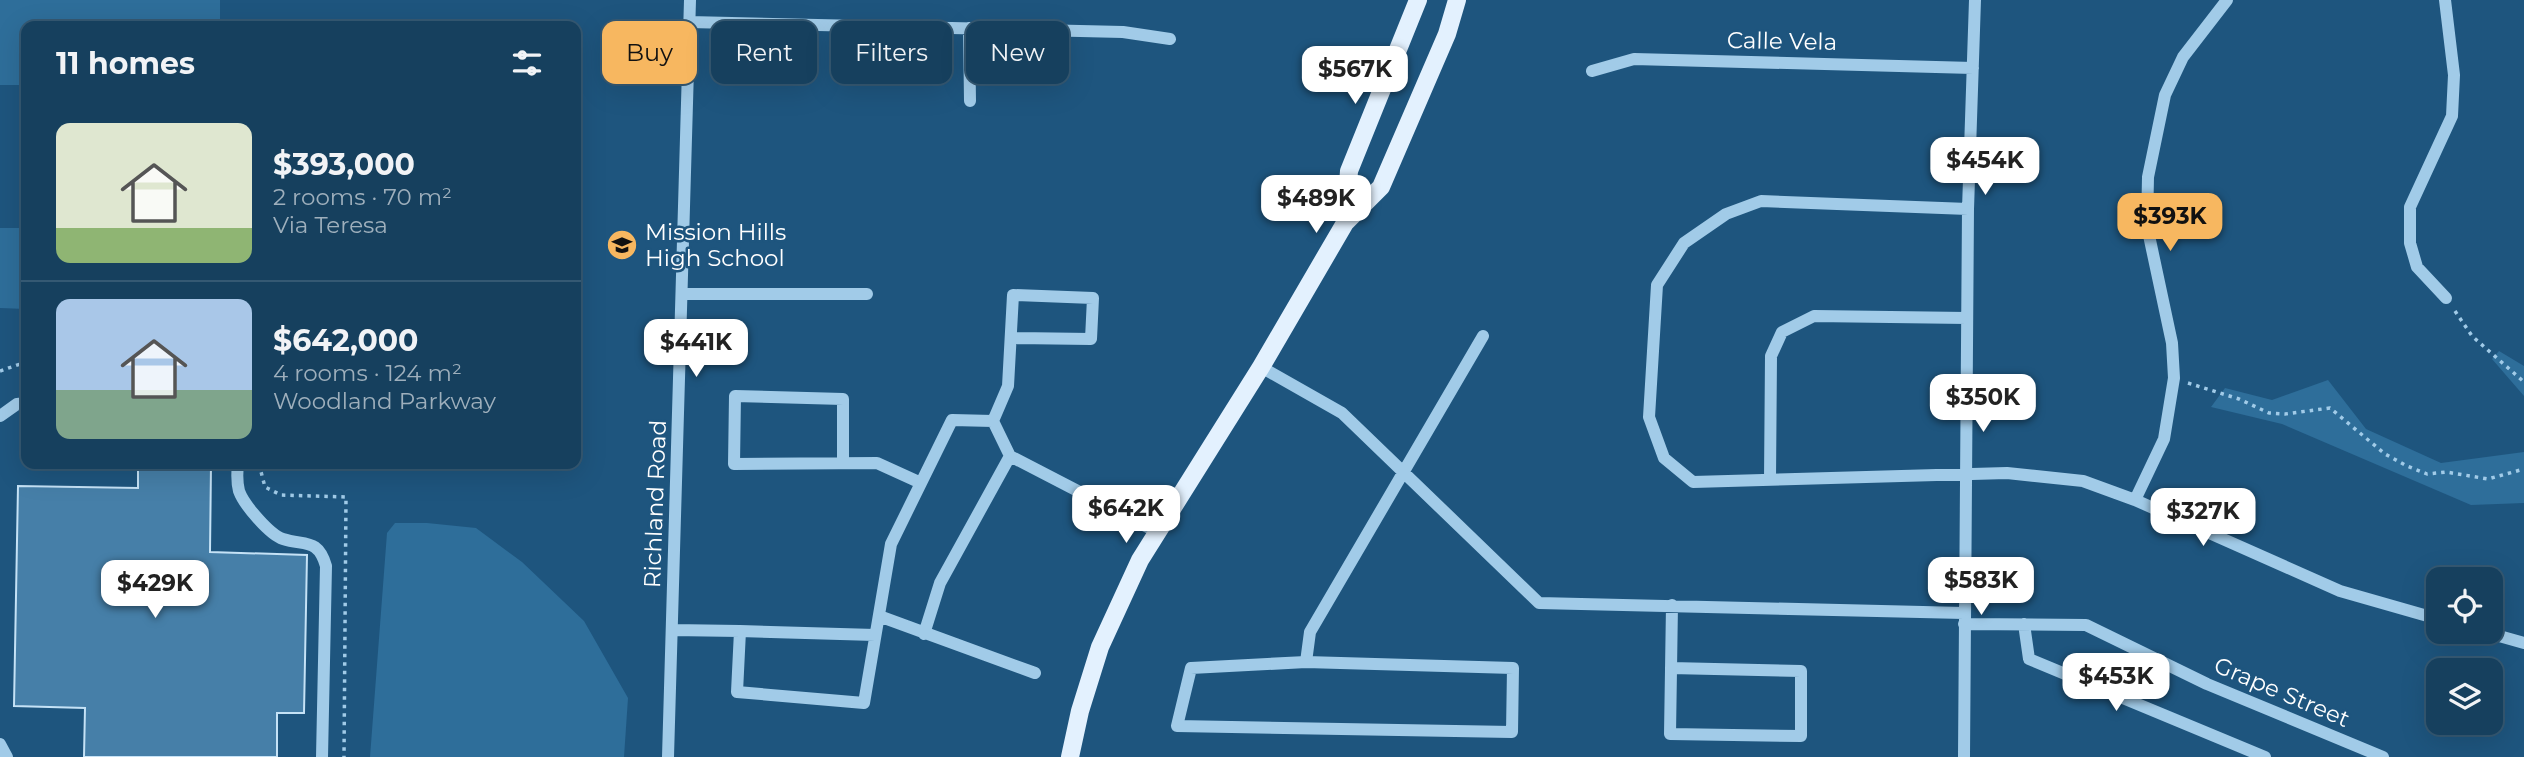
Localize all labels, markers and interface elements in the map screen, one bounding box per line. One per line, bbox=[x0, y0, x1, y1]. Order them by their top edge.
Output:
chip: Buy bbox=[602, 21, 697, 84]
chip: Rent bbox=[711, 21, 817, 84]
chip: Filters bbox=[831, 21, 952, 84]
chip: New bbox=[966, 21, 1069, 84]
street label: Calle Vela bbox=[1727, 26, 1837, 56]
icon: filters bbox=[508, 44, 546, 82]
text: 11 homes bbox=[56, 45, 195, 82]
pin: $567K bbox=[1306, 46, 1404, 106]
text: $567K bbox=[1318, 55, 1392, 83]
pin: $454K bbox=[1936, 138, 2034, 197]
text: $393,000 bbox=[273, 146, 415, 183]
text: $454K bbox=[1946, 146, 2024, 174]
icon: home bbox=[112, 151, 196, 235]
pin: $489K bbox=[1267, 176, 1365, 235]
text: 2 rooms · 70 m² bbox=[273, 183, 452, 211]
text: $489K bbox=[1277, 184, 1355, 212]
pin: $393K bbox=[2121, 194, 2219, 253]
text: $393K bbox=[2133, 202, 2207, 230]
text: Via Teresa bbox=[273, 211, 388, 239]
place label: Mission Hills High School bbox=[645, 218, 786, 272]
school or university icon: Mission Hills High School bbox=[605, 228, 639, 262]
pin: $441K bbox=[647, 320, 745, 379]
text: $642,000 bbox=[273, 322, 419, 359]
icon: home bbox=[112, 327, 196, 411]
text: $441K bbox=[660, 328, 732, 356]
text: 4 rooms · 124 m² bbox=[273, 359, 462, 387]
pin: $350K bbox=[1934, 374, 2032, 434]
text: $350K bbox=[1946, 383, 2020, 411]
text: Woodland Parkway bbox=[273, 387, 496, 415]
street label: Richland Road bbox=[638, 419, 672, 589]
pin: $642K bbox=[1077, 486, 1175, 545]
pin: $327K bbox=[2154, 489, 2252, 548]
text: $642K bbox=[1088, 494, 1164, 522]
text: $327K bbox=[2167, 497, 2239, 525]
pin: $583K bbox=[1932, 558, 2030, 617]
pin: $429K bbox=[106, 560, 204, 620]
text: $583K bbox=[1944, 566, 2018, 594]
map controls bbox=[2426, 567, 2503, 735]
button: locate bbox=[2426, 567, 2503, 644]
text: $429K bbox=[117, 569, 193, 597]
street label: Grape Street bbox=[2210, 651, 2354, 733]
pin: $453K bbox=[2067, 654, 2165, 713]
button: layers bbox=[2426, 658, 2503, 735]
text: $453K bbox=[2079, 662, 2153, 690]

